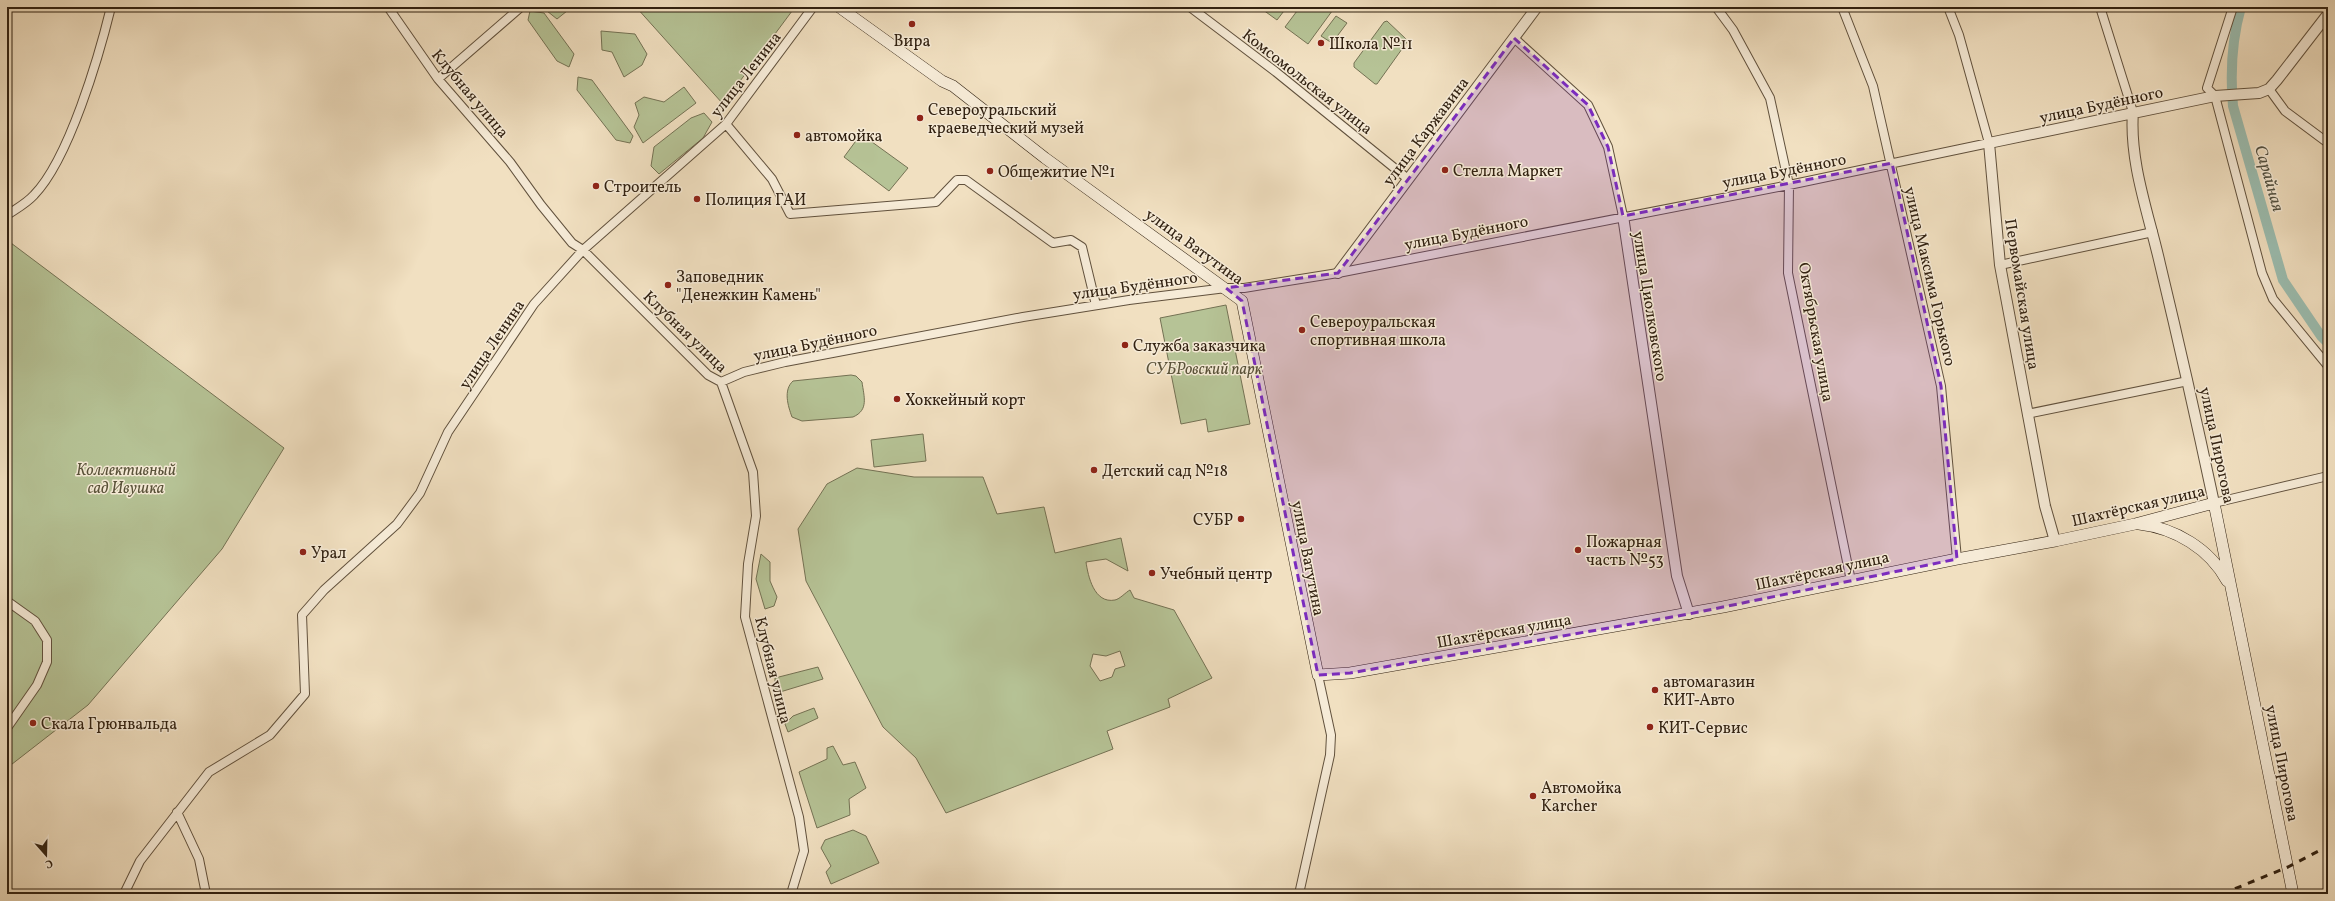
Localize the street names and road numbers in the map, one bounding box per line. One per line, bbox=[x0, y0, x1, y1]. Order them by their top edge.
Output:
street label: Комсомольская улица bbox=[1237, 25, 1377, 141]
street label: улица Ленина bbox=[706, 28, 787, 123]
street label: Клубная улица bbox=[426, 45, 513, 143]
street label: улица Каржавина bbox=[1378, 73, 1475, 191]
street label: улица Будённого bbox=[2038, 82, 2165, 130]
street label: улица Будённого bbox=[1721, 149, 1848, 195]
street label: улица Максима Горького bbox=[1898, 185, 1960, 368]
street label: улица Ватутина bbox=[1140, 204, 1248, 291]
street label: улица Будённого bbox=[1403, 211, 1530, 257]
street label: Первомайская улица bbox=[1998, 217, 2044, 372]
street label: улица Циолковского bbox=[1626, 230, 1672, 383]
street label: Октябрьская улица bbox=[1792, 261, 1838, 404]
street label: улица Будённого bbox=[1071, 267, 1199, 307]
street label: Клубная улица bbox=[637, 286, 732, 379]
street label: улица Ленина bbox=[455, 296, 531, 394]
street label: улица Будённого bbox=[752, 320, 879, 368]
street label: улица Пирогова bbox=[2193, 385, 2239, 506]
street label: Шахтёрская улица bbox=[2070, 481, 2207, 533]
street label: улица Ватутина bbox=[1285, 499, 1329, 618]
street label: Шахтёрская улица bbox=[1753, 547, 1891, 597]
street label: Шахтёрская улица bbox=[1435, 609, 1573, 655]
street label: Клубная улица bbox=[748, 615, 796, 726]
street label: улица Пирогова bbox=[2259, 703, 2303, 824]

